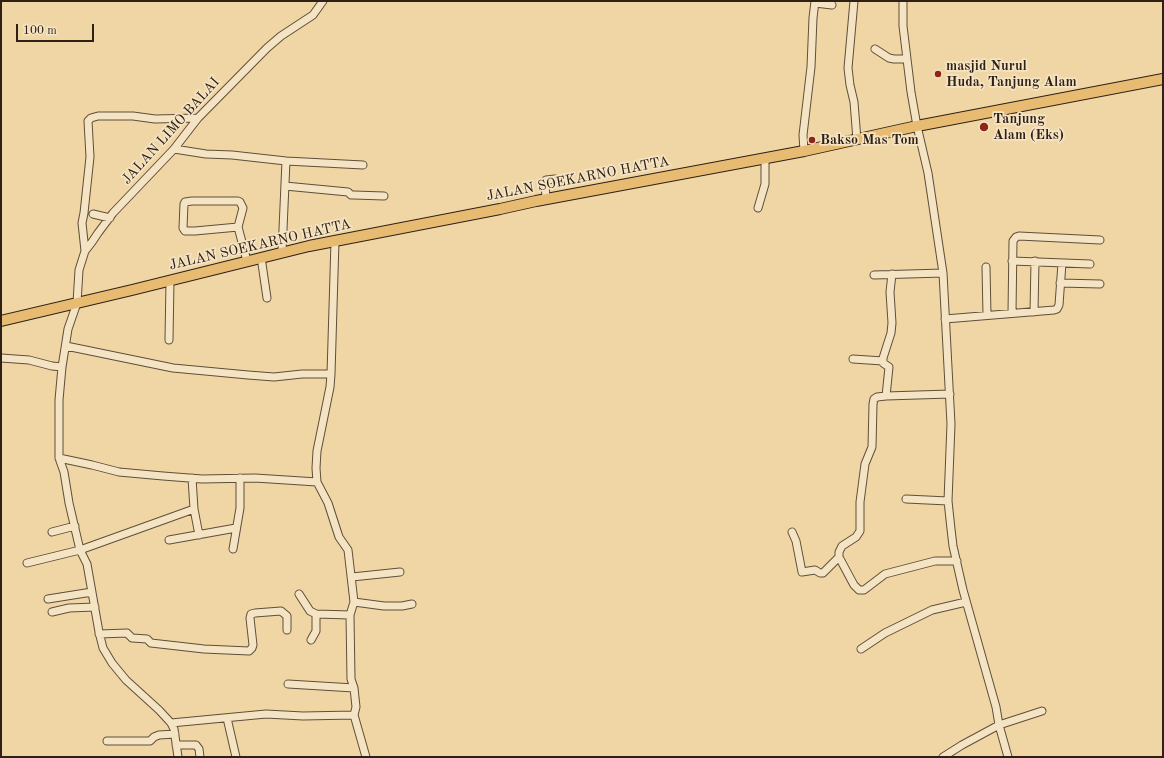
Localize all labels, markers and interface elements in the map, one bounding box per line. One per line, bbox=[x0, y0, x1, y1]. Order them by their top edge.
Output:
scale bar bbox=[18, 16, 96, 42]
text: 100 m bbox=[23, 25, 57, 37]
place label: masjid Nurul Huda, Tanjung Alam bbox=[946, 58, 1077, 90]
marker: masjid Nurul Huda, Tanjung Alam bbox=[933, 69, 943, 79]
street label: JALAN LIMO BALAI bbox=[119, 74, 223, 188]
place label: Tanjung Alam (Eks) bbox=[993, 111, 1064, 144]
marker: Tanjung Alam (Eks) bbox=[978, 121, 990, 133]
place label: Bakso Mas Tom bbox=[820, 132, 919, 148]
marker: Bakso Mas Tom bbox=[807, 135, 817, 145]
street label: JALAN SOEKARNO HATTA bbox=[485, 153, 671, 205]
street label: JALAN SOEKARNO HATTA bbox=[167, 216, 353, 274]

